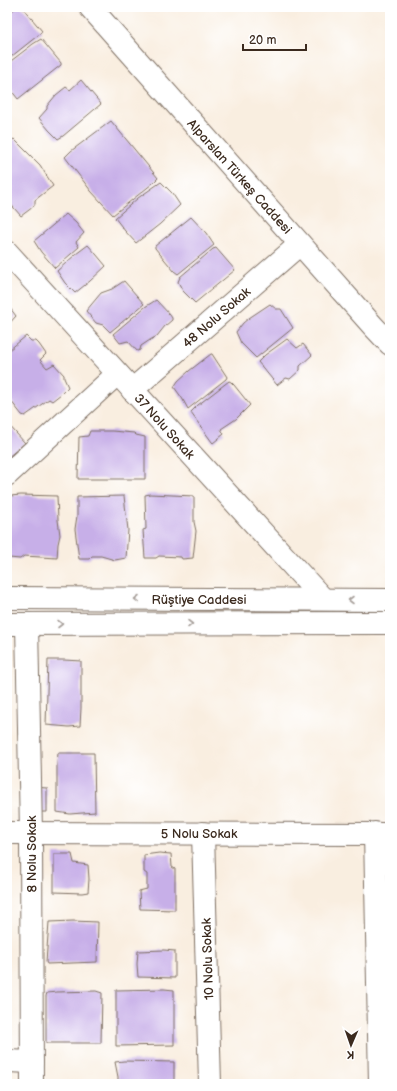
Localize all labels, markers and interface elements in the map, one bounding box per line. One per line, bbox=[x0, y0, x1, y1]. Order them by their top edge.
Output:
scale bar bbox=[243, 26, 306, 52]
text: 20 m bbox=[249, 33, 276, 48]
street label: Alparslan Türkeş Caddesi bbox=[184, 116, 295, 237]
street label: 48 Nolu Sokak bbox=[179, 284, 254, 352]
street label: 37 Nolu Sokak bbox=[131, 391, 198, 463]
street label: Rüştiye Caddesi bbox=[151, 592, 247, 608]
one-way arrow bbox=[134, 595, 140, 603]
one-way arrow bbox=[348, 596, 354, 604]
one-way arrow bbox=[57, 620, 63, 628]
one-way arrow bbox=[187, 620, 193, 628]
street label: 8 Nolu Sokak bbox=[24, 815, 40, 892]
street label: 5 Nolu Sokak bbox=[161, 826, 238, 842]
street label: 10 Nolu Sokak bbox=[199, 917, 217, 1000]
north arrow bbox=[331, 1025, 371, 1065]
text: K bbox=[346, 1048, 355, 1061]

